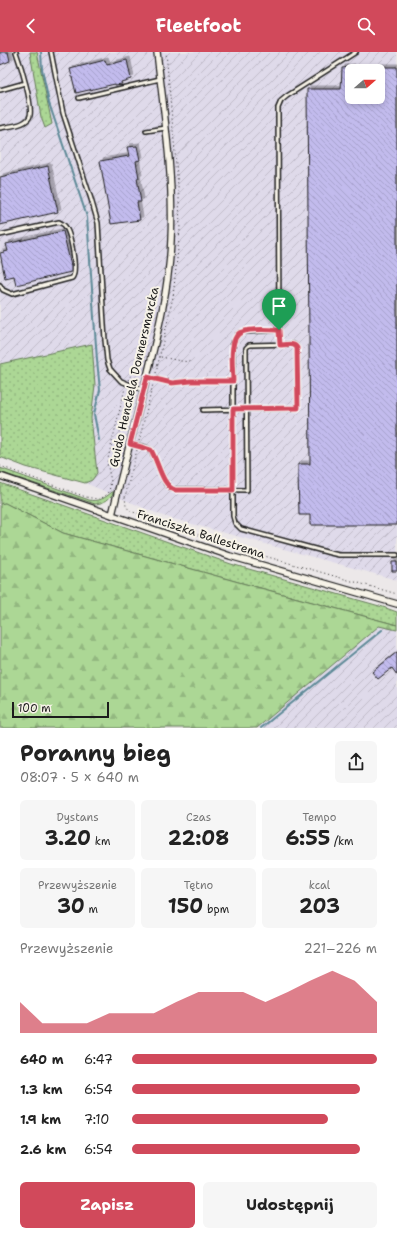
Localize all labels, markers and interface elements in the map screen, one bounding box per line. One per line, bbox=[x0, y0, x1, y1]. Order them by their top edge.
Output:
text: Fleetfoot bbox=[156, 14, 241, 38]
icon: back bbox=[20, 15, 42, 37]
icon: search bbox=[355, 15, 377, 37]
north arrow bbox=[345, 64, 385, 104]
map controls bbox=[345, 64, 385, 104]
street label: Guido Henckela Donnersmarcka bbox=[105, 285, 163, 469]
pin bbox=[262, 289, 296, 330]
icon: arrive bbox=[268, 295, 290, 317]
street label: Franciszka Ballestrema bbox=[135, 506, 268, 562]
scale bar bbox=[12, 700, 109, 719]
text: 100 m bbox=[18, 701, 51, 716]
text: Poranny bieg bbox=[20, 739, 171, 768]
button: share bbox=[335, 741, 377, 783]
text: 08:07 · 5 × 640 m bbox=[20, 769, 139, 786]
text: Dystans bbox=[56, 810, 99, 825]
text: Czas bbox=[186, 810, 211, 825]
text: Tempo bbox=[303, 810, 336, 825]
text: 3.20 bbox=[45, 825, 91, 851]
text: 22:08 bbox=[168, 825, 229, 851]
text: 6:55 bbox=[285, 825, 330, 851]
text: km bbox=[91, 834, 110, 849]
text: /km bbox=[330, 834, 354, 849]
text: Przewyższenie bbox=[38, 878, 117, 893]
text: Tętno bbox=[184, 878, 213, 893]
text: kcal bbox=[309, 878, 330, 893]
text: 30 bbox=[57, 893, 85, 919]
text: 150 bbox=[168, 893, 203, 919]
text: 203 bbox=[299, 893, 340, 919]
text: m bbox=[85, 902, 98, 917]
text: bpm bbox=[203, 902, 229, 917]
text: Przewyższenie bbox=[20, 940, 113, 957]
text: 221–226 m bbox=[304, 940, 377, 957]
text: 640 m bbox=[20, 1051, 64, 1068]
text: 6:47 bbox=[84, 1051, 113, 1068]
text: 1.3 km bbox=[20, 1081, 63, 1098]
text: 6:54 bbox=[84, 1081, 113, 1098]
text: 1.9 km bbox=[20, 1111, 61, 1128]
text: 7:10 bbox=[84, 1111, 109, 1128]
text: 2.6 km bbox=[20, 1141, 66, 1158]
text: 6:54 bbox=[84, 1141, 113, 1158]
button: Zapisz bbox=[20, 1182, 195, 1228]
button: Udostępnij bbox=[203, 1182, 377, 1228]

